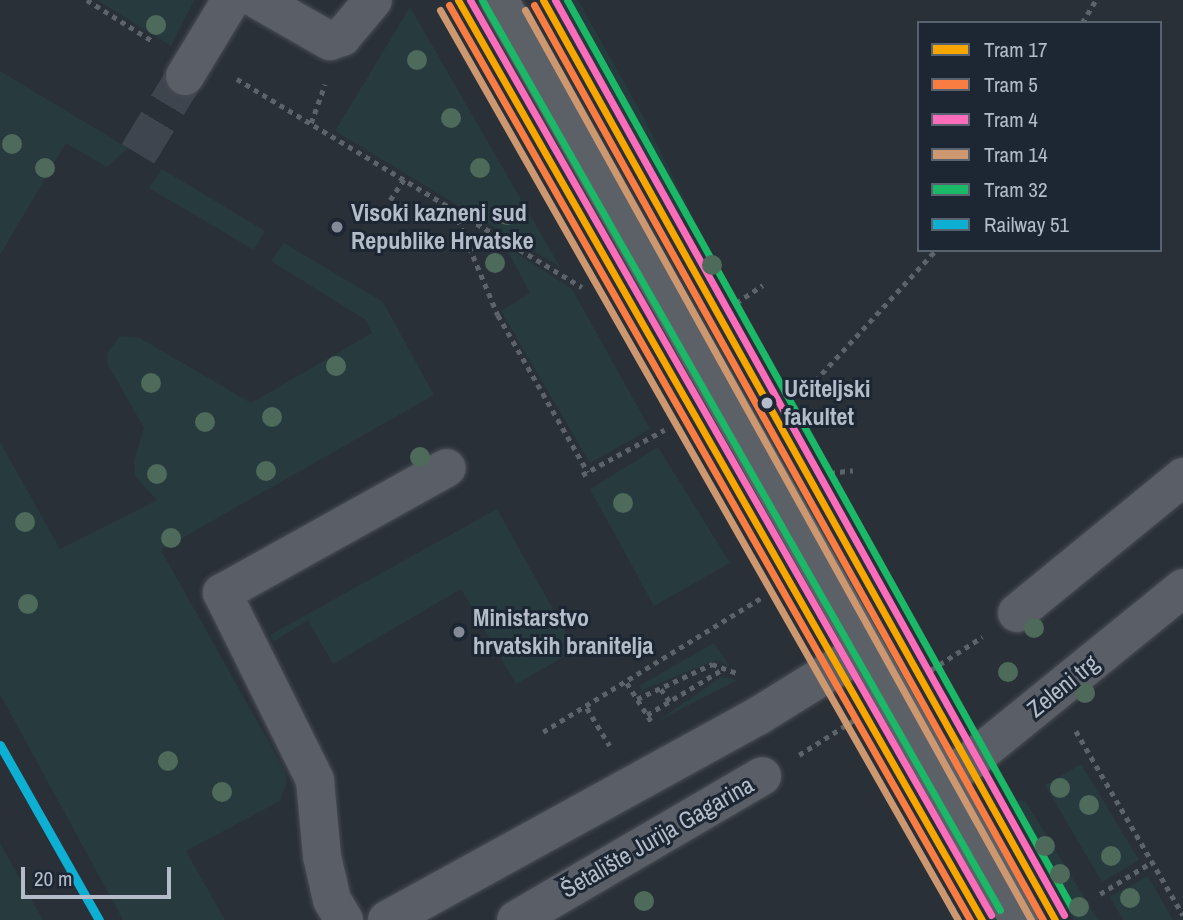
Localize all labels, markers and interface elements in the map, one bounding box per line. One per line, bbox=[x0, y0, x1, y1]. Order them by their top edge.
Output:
legend bbox=[917, 21, 1162, 252]
text: Tram 17 bbox=[984, 35, 1047, 64]
text: Tram 5 bbox=[984, 70, 1038, 99]
text: Tram 4 bbox=[984, 105, 1038, 134]
text: Tram 14 bbox=[984, 140, 1047, 169]
text: Tram 32 bbox=[984, 175, 1047, 204]
place label: Visoki kazneni sud Republike Hrvatske bbox=[351, 199, 534, 255]
text: Railway 51 bbox=[984, 210, 1069, 239]
marker: Visoki kazneni sud Republike Hrvatske bbox=[329, 219, 345, 235]
place label: Učiteljski fakultet bbox=[784, 375, 870, 431]
marker: Učiteljski fakultet bbox=[756, 392, 778, 414]
place label: Ministarstvo hrvatskih branitelja bbox=[473, 604, 653, 660]
marker: Ministarstvo hrvatskih branitelja bbox=[451, 624, 467, 640]
street label: Zeleni trg bbox=[1022, 649, 1104, 723]
street label: Šetalište Jurija Gagarina bbox=[556, 770, 758, 904]
scale bar bbox=[24, 853, 175, 897]
text: 20 m bbox=[34, 864, 72, 893]

